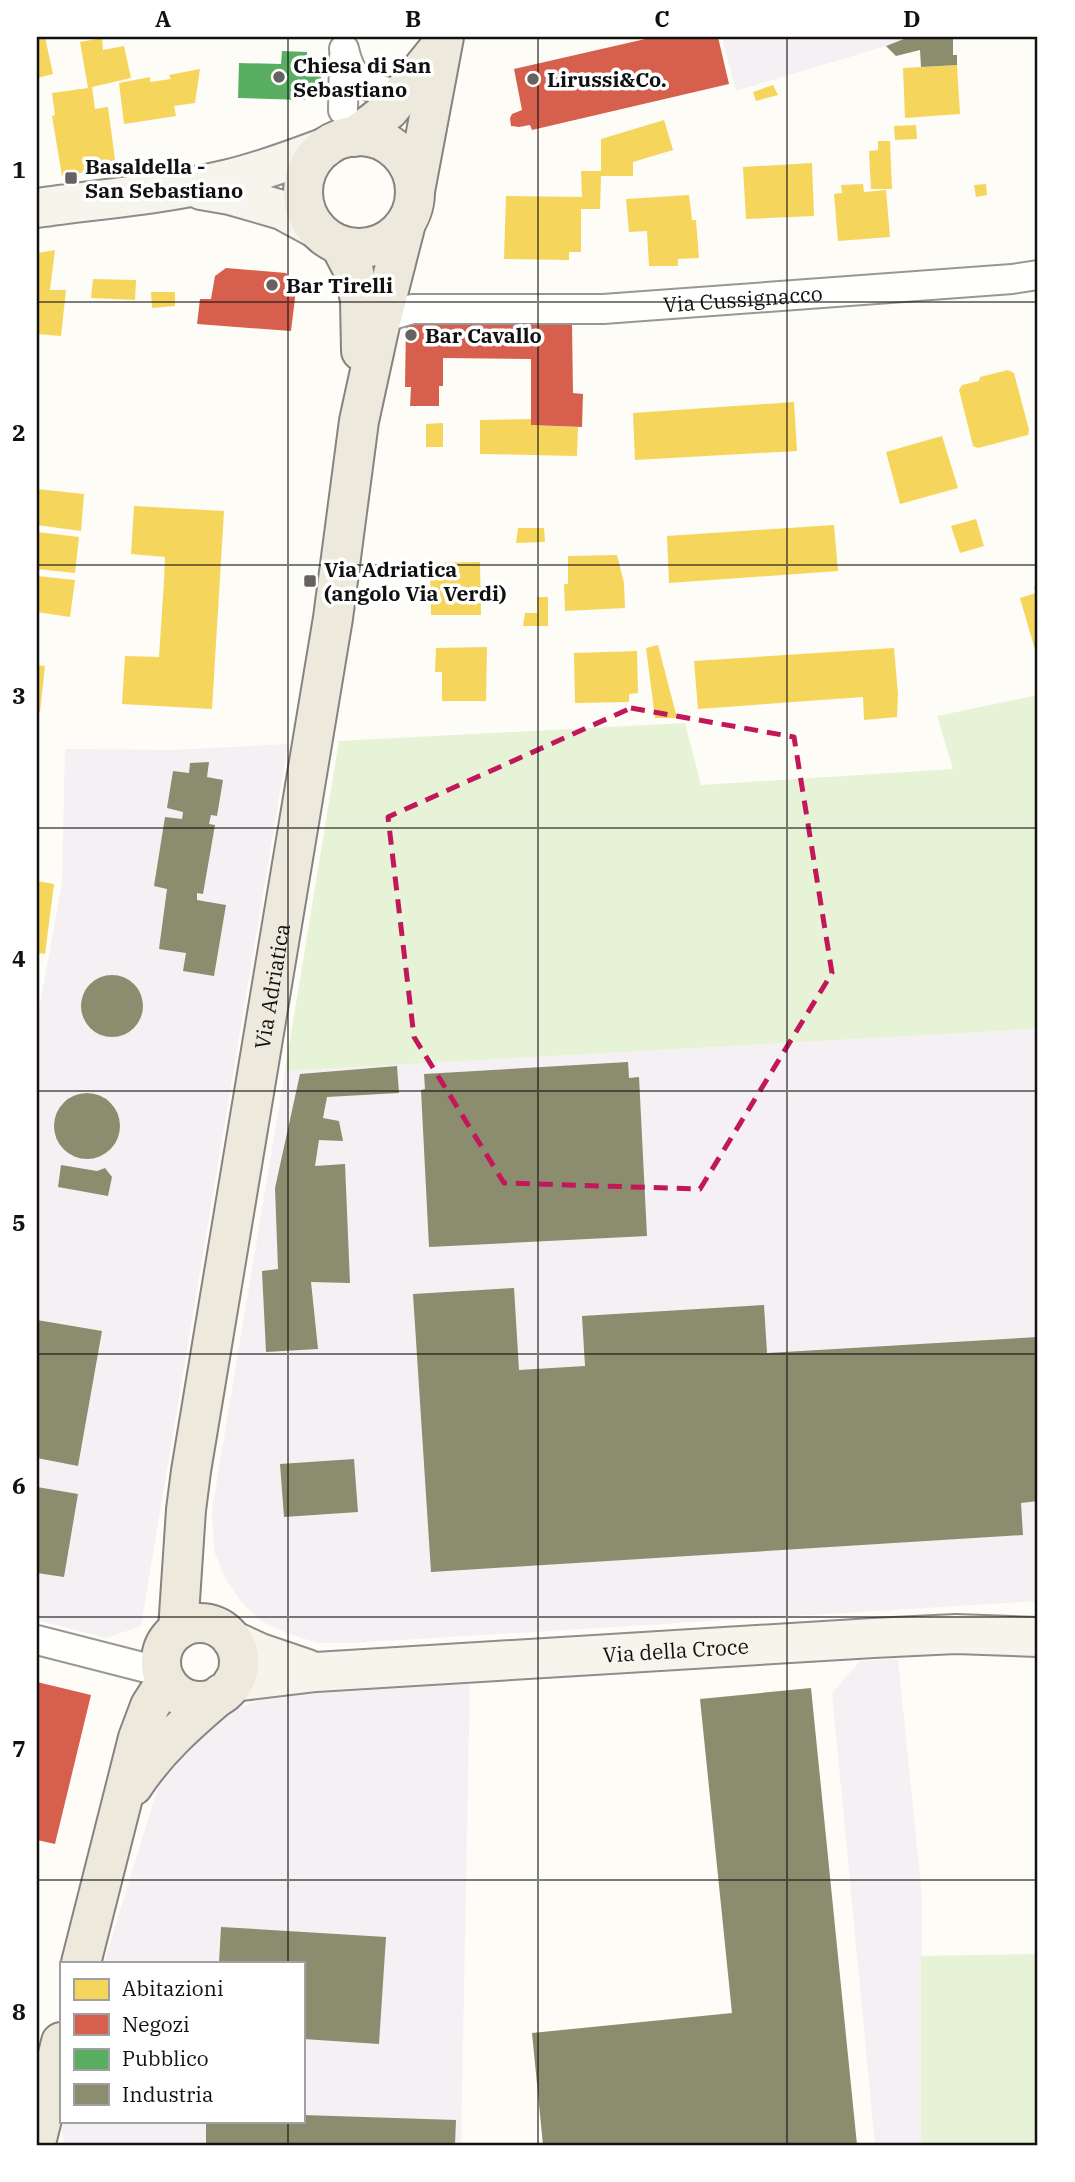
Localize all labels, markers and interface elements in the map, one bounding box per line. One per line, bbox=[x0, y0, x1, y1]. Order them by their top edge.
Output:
text: A bbox=[155, 3, 171, 33]
text: B bbox=[405, 3, 421, 33]
text: C bbox=[654, 3, 670, 33]
text: D bbox=[903, 3, 921, 33]
place label: Chiesa di San Sebastiano bbox=[293, 51, 431, 103]
place label: Lirussi&Co. bbox=[547, 65, 667, 93]
marker: Chiesa di San Sebastiano bbox=[271, 69, 287, 85]
marker: Lirussi&Co. bbox=[525, 71, 541, 87]
place label: Basaldella - San Sebastiano bbox=[85, 152, 243, 204]
text: 1 bbox=[12, 154, 26, 184]
marker: Basaldella - San Sebastiano bbox=[63, 170, 79, 186]
place label: Bar Tirelli bbox=[286, 271, 393, 299]
marker: Bar Tirelli bbox=[264, 277, 280, 293]
street label: Via Cussignacco bbox=[662, 279, 823, 319]
place label: Bar Cavallo bbox=[425, 321, 542, 349]
marker: Bar Cavallo bbox=[403, 327, 419, 343]
text: 2 bbox=[12, 417, 26, 447]
place label: Via Adriatica (angolo Via Verdi) bbox=[324, 555, 506, 607]
marker: Via Adriatica (angolo Via Verdi) bbox=[302, 573, 318, 589]
text: 3 bbox=[12, 680, 26, 710]
street label: Via Adriatica bbox=[247, 921, 296, 1051]
text: 4 bbox=[12, 943, 26, 973]
text: 5 bbox=[12, 1207, 26, 1237]
text: 6 bbox=[12, 1470, 26, 1500]
street label: Via della Croce bbox=[602, 1632, 750, 1668]
text: 7 bbox=[12, 1733, 26, 1763]
legend bbox=[60, 1962, 304, 2122]
text: Abitazioni bbox=[122, 1974, 224, 2002]
text: 8 bbox=[12, 1996, 26, 2026]
text: Negozi bbox=[122, 2010, 190, 2038]
text: Pubblico bbox=[122, 2044, 209, 2072]
text: Industria bbox=[122, 2080, 213, 2108]

